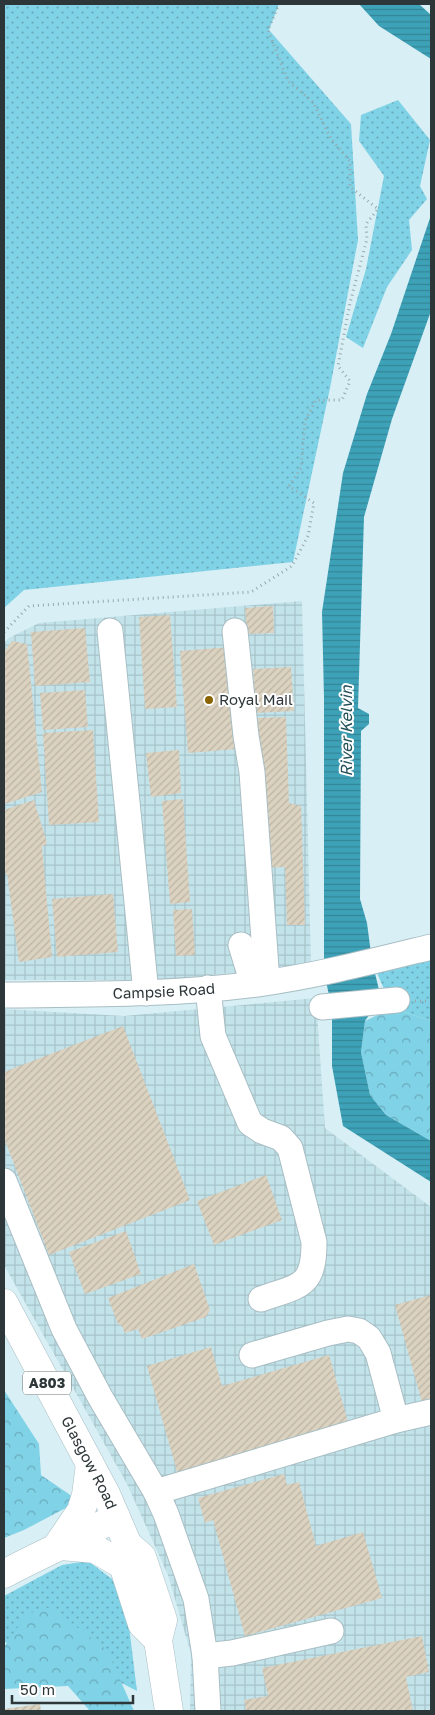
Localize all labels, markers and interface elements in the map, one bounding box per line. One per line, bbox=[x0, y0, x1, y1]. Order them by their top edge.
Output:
water label: River Kelvin bbox=[336, 684, 356, 777]
place label: Royal Mail bbox=[219, 690, 293, 708]
marker: Royal Mail bbox=[203, 694, 215, 706]
street label: Campsie Road bbox=[113, 979, 216, 1002]
road number: A803 bbox=[23, 1372, 71, 1395]
street label: Glasgow Road bbox=[58, 1413, 121, 1512]
scale bar bbox=[12, 1672, 134, 1704]
text: 50 m bbox=[20, 1680, 55, 1698]

